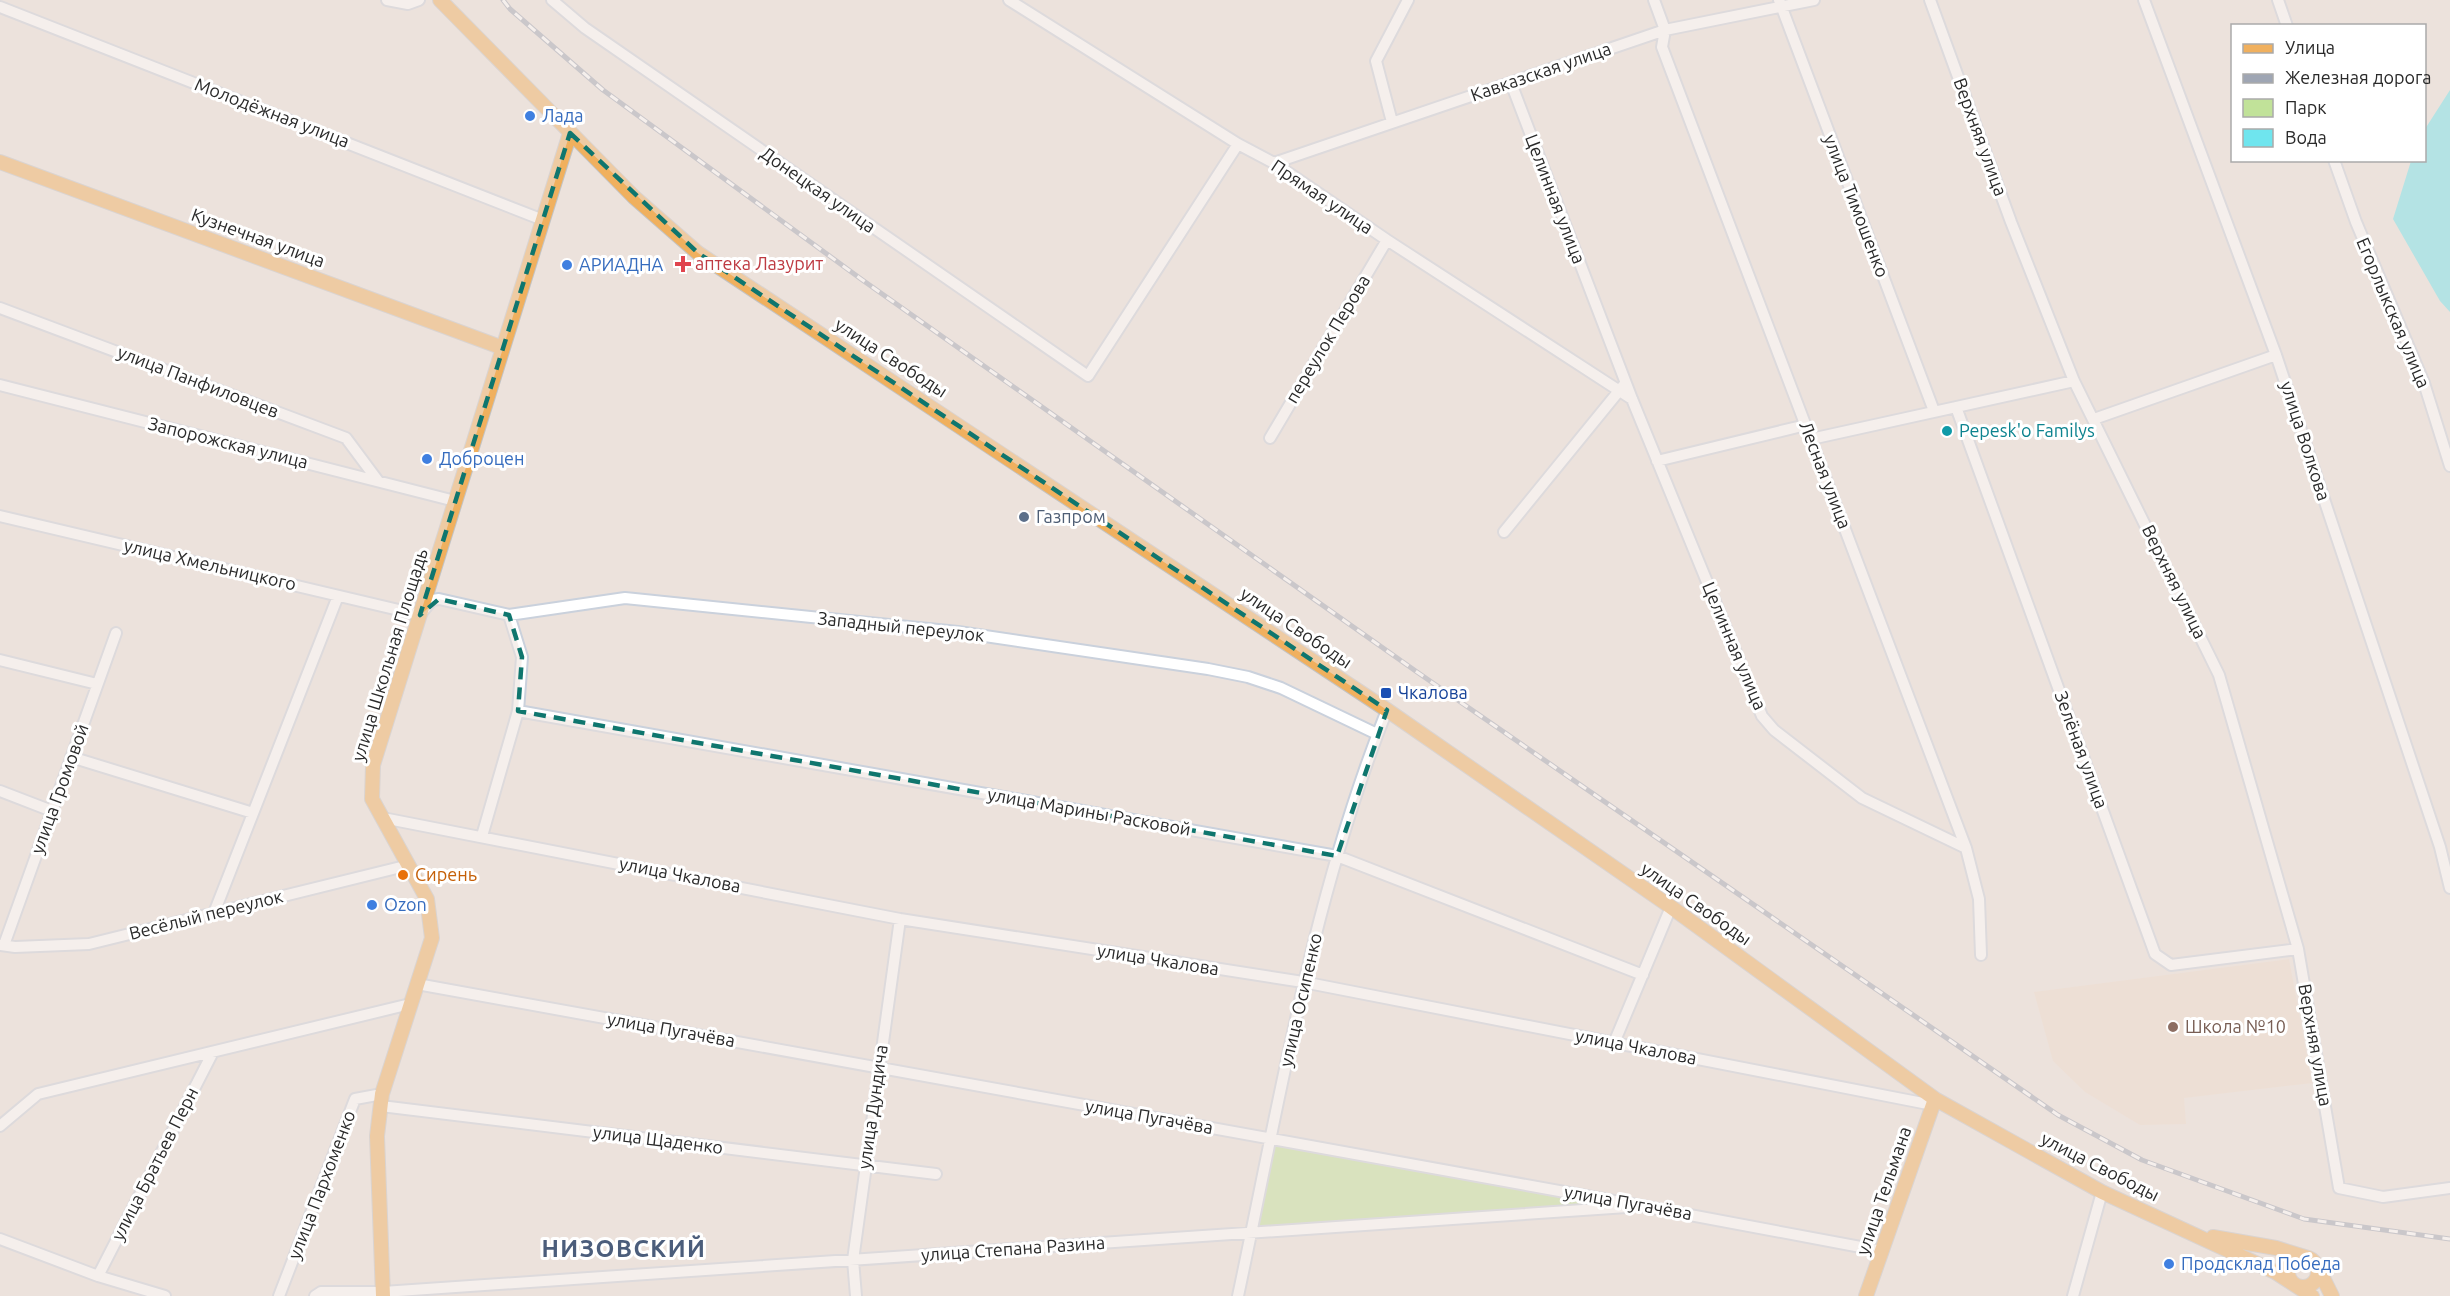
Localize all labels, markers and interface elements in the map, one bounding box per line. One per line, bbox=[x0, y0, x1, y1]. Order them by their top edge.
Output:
legend bbox=[2231, 24, 2426, 162]
text: Улица bbox=[2285, 37, 2335, 57]
street label: Кавказская улица bbox=[1468, 38, 1614, 104]
text: Железная дорога bbox=[2285, 67, 2432, 87]
street label: Молодёжная улица bbox=[192, 73, 352, 151]
street label: Верхняя улица bbox=[1950, 75, 2012, 198]
text: Парк bbox=[2285, 97, 2326, 117]
place label: Лада bbox=[542, 105, 584, 125]
marker: Лада bbox=[523, 109, 537, 123]
text: Вода bbox=[2285, 127, 2327, 147]
street label: Целинная улица bbox=[1522, 131, 1590, 266]
street label: улица Тимошенко bbox=[1821, 131, 1893, 280]
street label: Донецкая улица bbox=[757, 142, 880, 236]
street label: Прямая улица bbox=[1268, 155, 1377, 237]
street label: Кузнечная улица bbox=[189, 204, 328, 270]
street label: Егорлыкская улица bbox=[2353, 234, 2435, 391]
place label: аптека Лазурит bbox=[695, 253, 823, 273]
place label: АРИАДНА bbox=[579, 254, 664, 274]
marker: аптека Лазурит bbox=[676, 257, 690, 271]
marker: АРИАДНА bbox=[560, 258, 574, 272]
street label: переулок Перова bbox=[1281, 271, 1373, 406]
street label: улица Свободы bbox=[832, 313, 951, 401]
street label: улица Панфиловцев bbox=[115, 341, 282, 421]
street label: улица Волкова bbox=[2277, 378, 2335, 503]
street label: Запорожская улица bbox=[146, 412, 310, 472]
street label: Лесная улица bbox=[1796, 418, 1856, 531]
place label: Pepesk'o Familys bbox=[1959, 420, 2095, 440]
marker: Pepesk'o Familys bbox=[1940, 424, 1954, 438]
place label: Доброцен bbox=[439, 448, 525, 468]
marker: Доброцен bbox=[420, 452, 434, 466]
place label: Газпром bbox=[1036, 506, 1106, 526]
marker: Газпром bbox=[1017, 510, 1031, 524]
street label: Верхняя улица bbox=[2139, 521, 2211, 642]
street label: улица Хмельницкого bbox=[122, 534, 298, 594]
street label: улица Школьная Площадь bbox=[347, 546, 431, 763]
street label: Целинная улица bbox=[1699, 579, 1771, 713]
street label: улица Свободы bbox=[1237, 583, 1356, 672]
street label: Западный переулок bbox=[817, 607, 985, 645]
place label: Чкалова bbox=[1398, 682, 1468, 702]
marker: Чкалова bbox=[1379, 686, 1393, 700]
street label: Зелёная улица bbox=[2051, 688, 2112, 811]
street label: улица Громовой bbox=[26, 721, 92, 856]
street label: улица Марины Расковой bbox=[986, 783, 1192, 839]
street label: улица Чкалова bbox=[618, 852, 743, 896]
street label: улица Свободы bbox=[1638, 858, 1756, 949]
place label: Сирень bbox=[415, 864, 477, 884]
marker: Сирень bbox=[396, 868, 410, 882]
street label: Весёлый переулок bbox=[127, 885, 285, 943]
place label: Ozon bbox=[384, 894, 427, 914]
marker: Ozon bbox=[365, 898, 379, 912]
street label: улица Осипенко bbox=[1275, 931, 1325, 1069]
street label: улица Чкалова bbox=[1096, 939, 1221, 979]
street label: Верхняя улица bbox=[2295, 982, 2337, 1108]
street label: улица Пугачёва bbox=[606, 1008, 737, 1050]
place label: Школа №10 bbox=[2185, 1016, 2286, 1036]
marker: Школа №10 bbox=[2166, 1020, 2180, 1034]
street label: улица Чкалова bbox=[1574, 1024, 1699, 1068]
street label: улица Дундича bbox=[853, 1043, 891, 1170]
street label: улица Братьев Перн bbox=[107, 1084, 201, 1243]
street label: улица Пугачёва bbox=[1084, 1095, 1215, 1137]
street label: улица Пархоменко bbox=[283, 1107, 359, 1262]
street label: улица Щаденко bbox=[592, 1121, 724, 1157]
street label: улица Тельмана bbox=[1852, 1124, 1914, 1258]
street label: улица Свободы bbox=[2038, 1128, 2163, 1205]
street label: улица Пугачёва bbox=[1563, 1181, 1694, 1223]
street label: улица Степана Разина bbox=[920, 1232, 1106, 1264]
district label: НИЗОВСКИЙ bbox=[541, 1235, 707, 1262]
place label: Продсклад Победа bbox=[2181, 1253, 2341, 1273]
marker: Продсклад Победа bbox=[2162, 1257, 2176, 1271]

